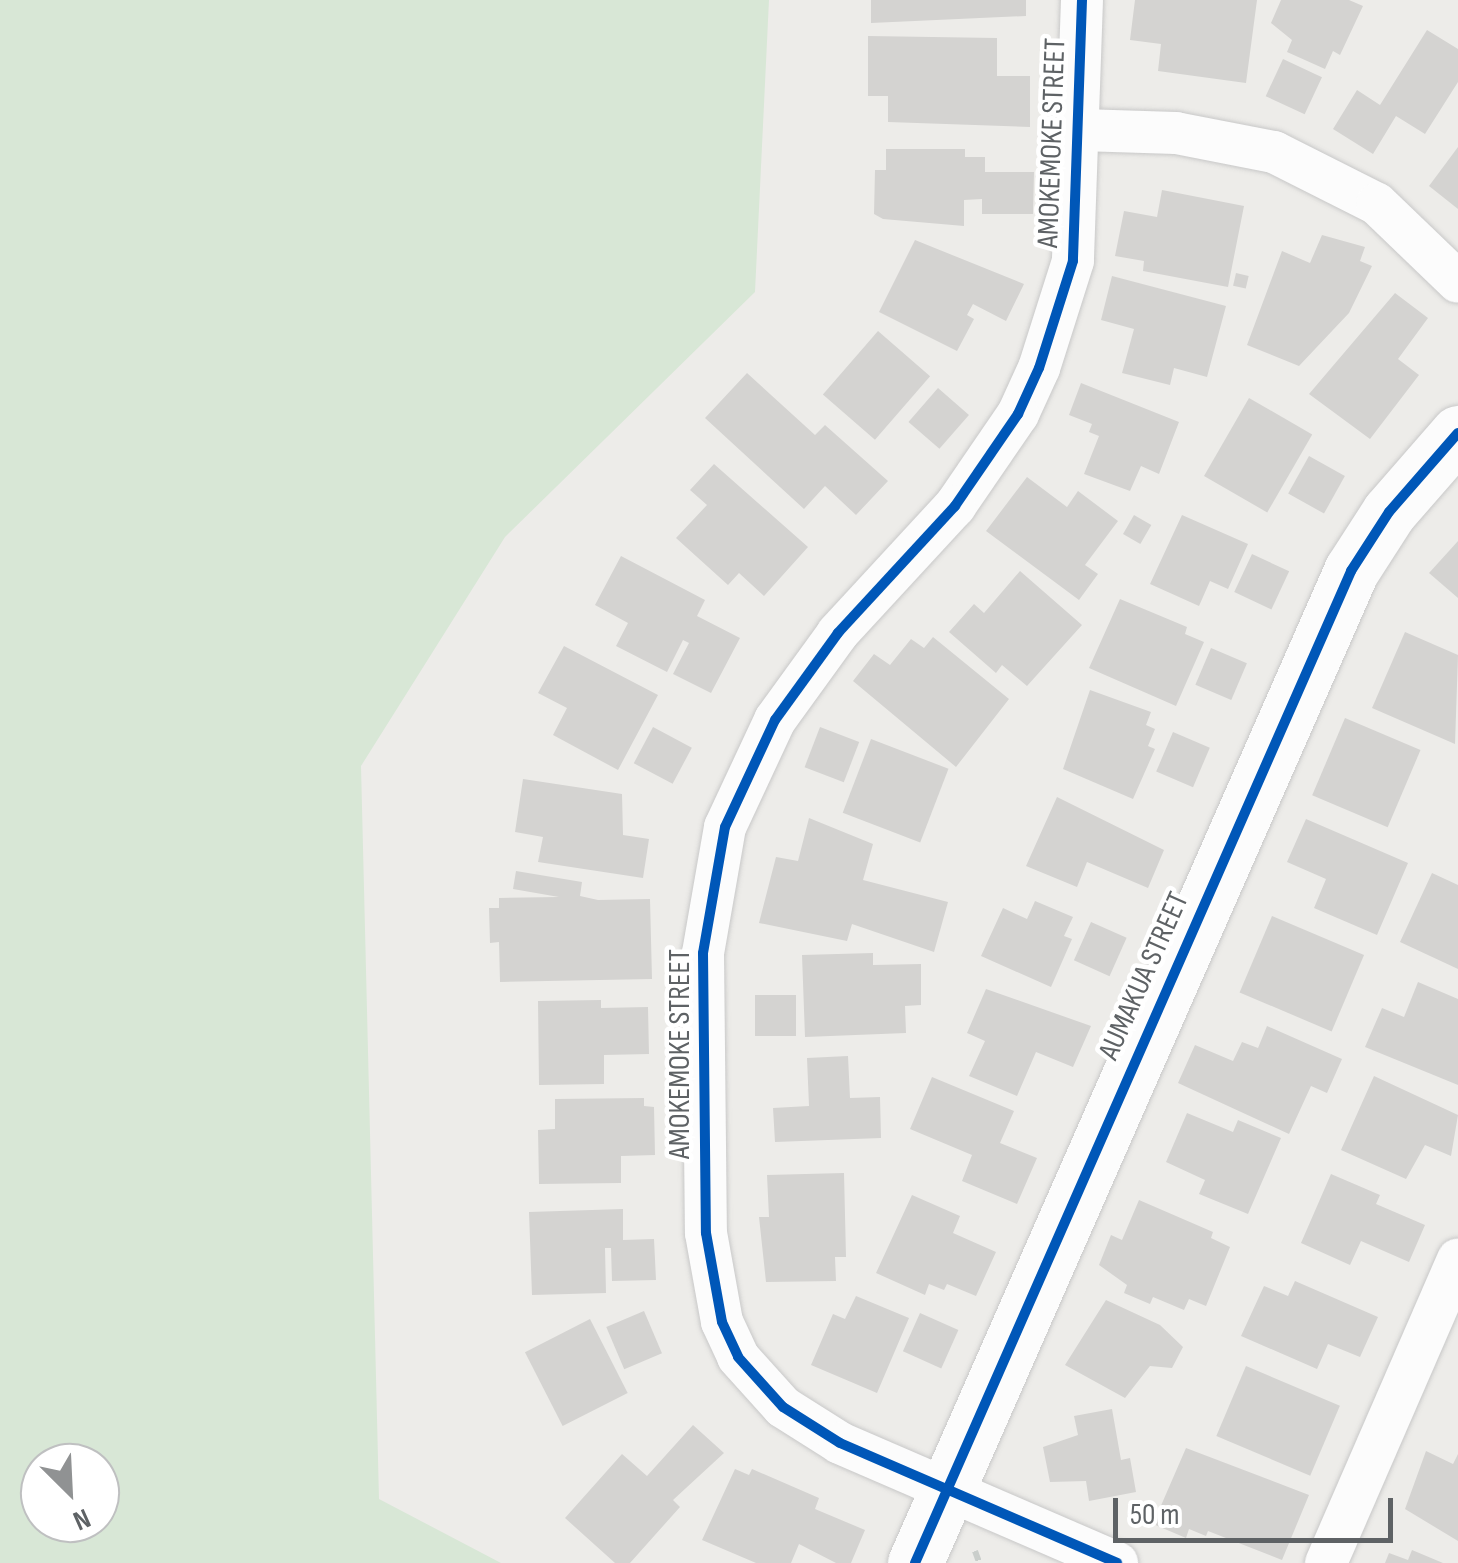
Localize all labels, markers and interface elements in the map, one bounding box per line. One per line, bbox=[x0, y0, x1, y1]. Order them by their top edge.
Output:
street label: AMOKEMOKE STREET bbox=[1030, 37, 1074, 249]
street label: AUMAKUA STREET bbox=[1091, 887, 1197, 1065]
street label: AMOKEMOKE STREET bbox=[662, 949, 698, 1159]
north arrow bbox=[20, 1443, 120, 1543]
scale bar bbox=[1118, 1478, 1398, 1540]
text: 50 m bbox=[1130, 1497, 1179, 1533]
text: N bbox=[68, 1501, 95, 1537]

